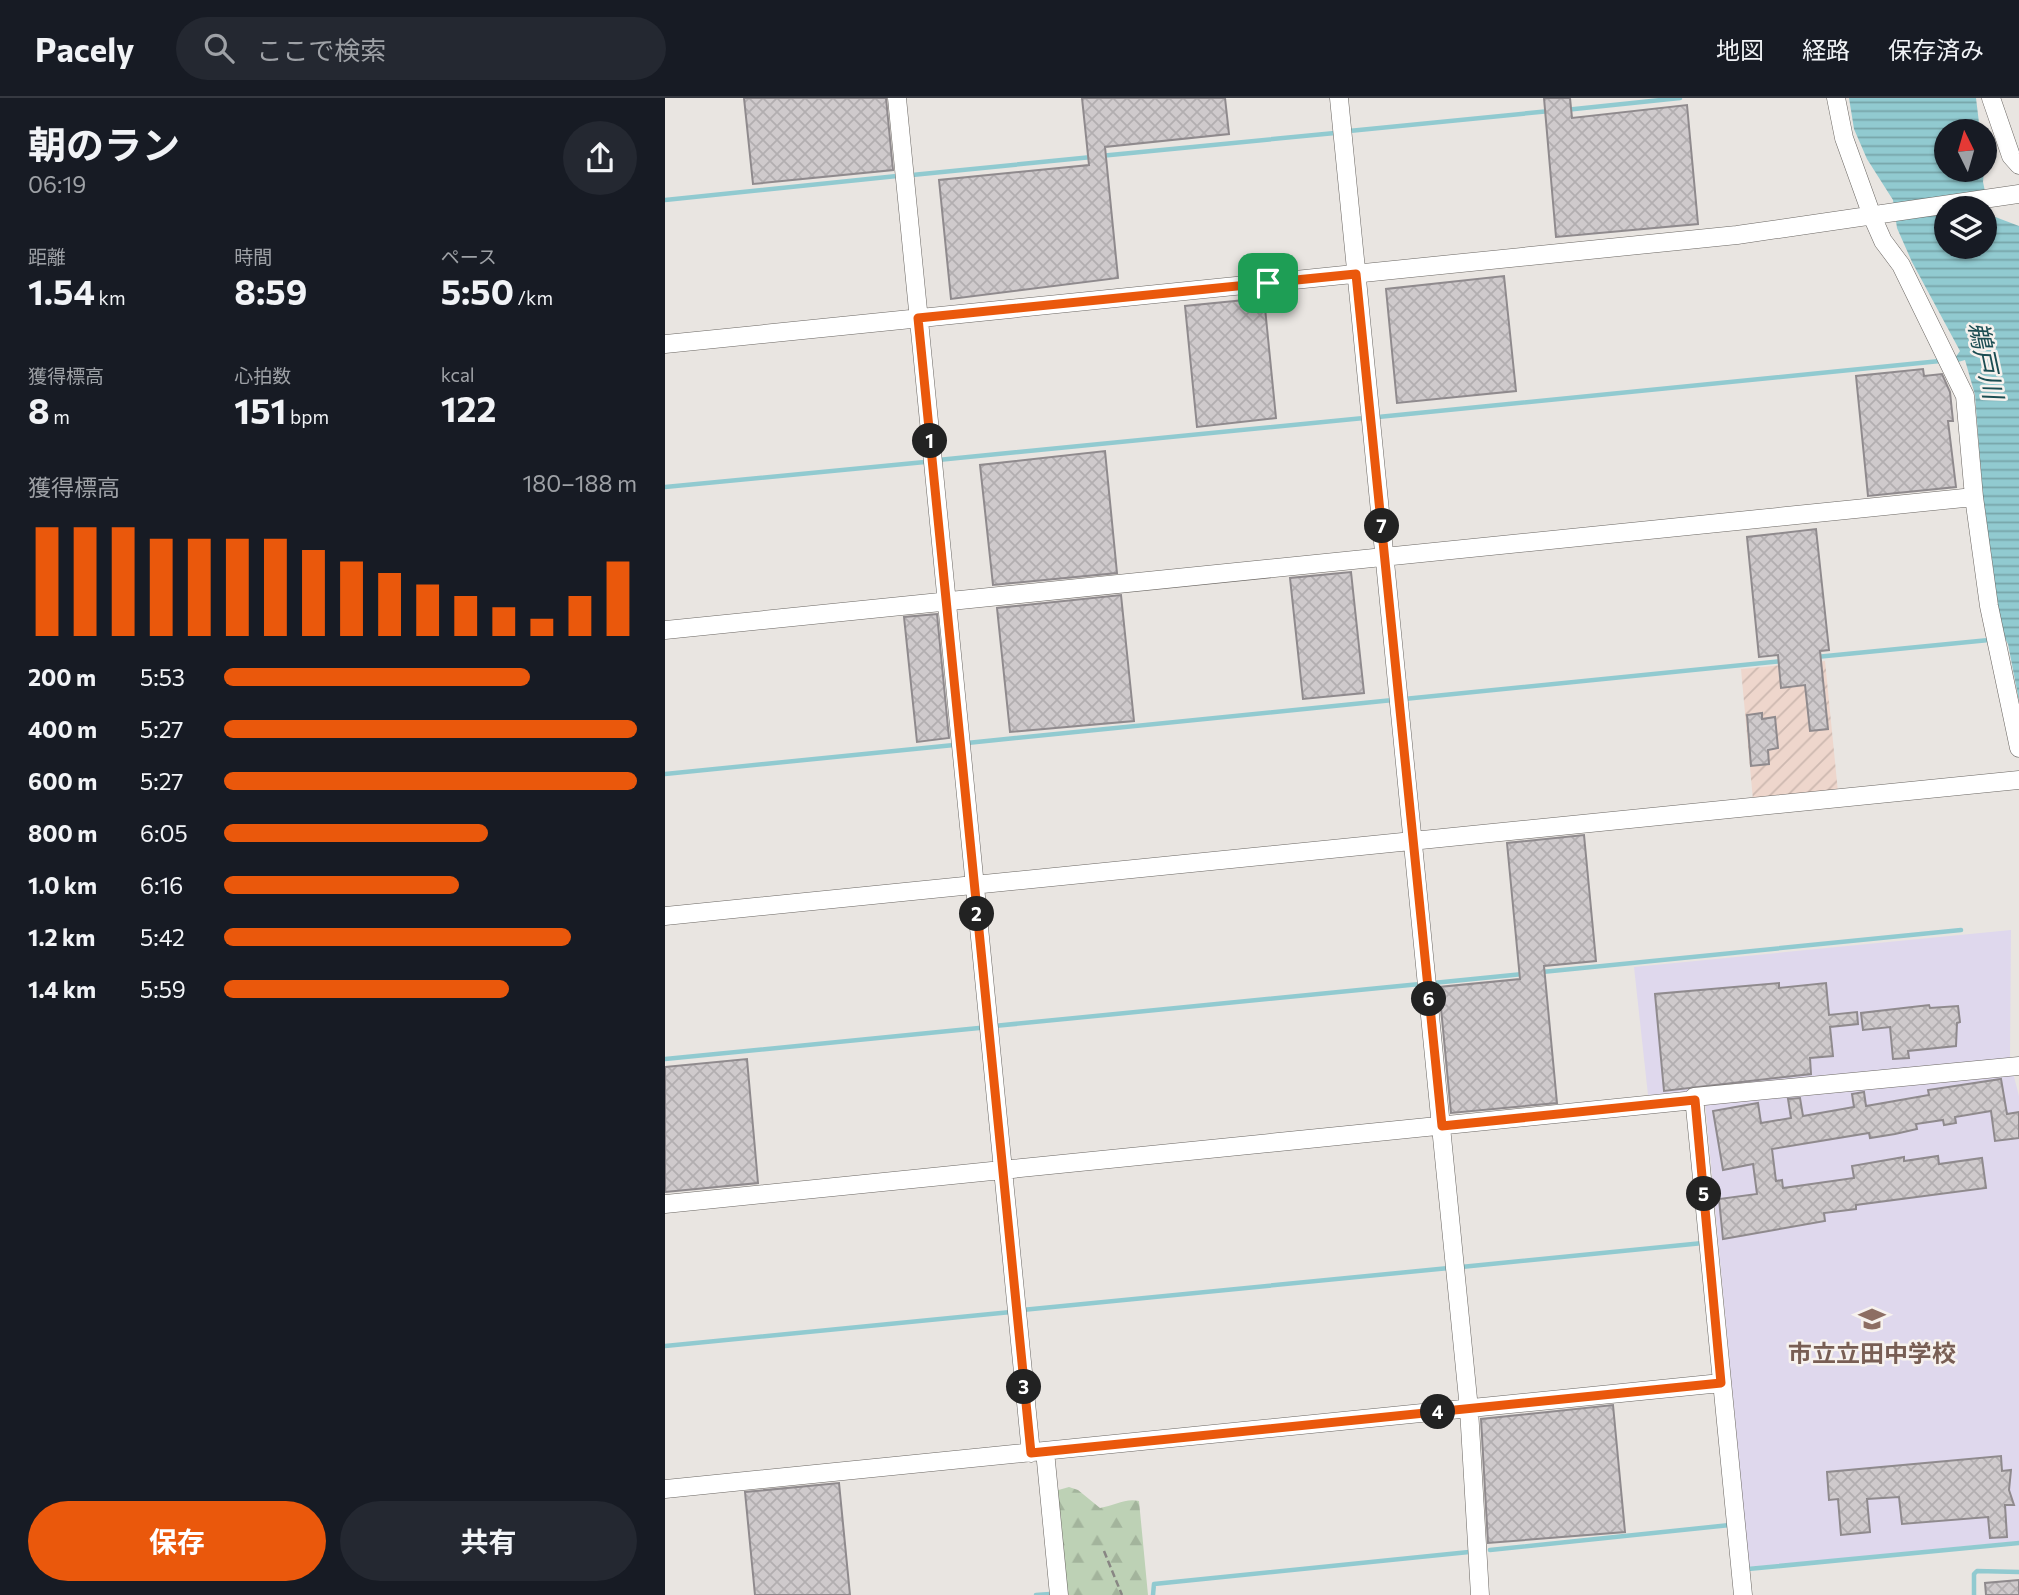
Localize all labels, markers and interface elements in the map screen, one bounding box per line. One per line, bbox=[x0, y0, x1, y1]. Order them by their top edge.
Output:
search box bbox=[176, 17, 666, 80]
text: Pacely bbox=[35, 28, 134, 69]
icon: search bbox=[200, 29, 238, 67]
text: ここで検索 bbox=[256, 34, 386, 65]
text: 地図 bbox=[1716, 35, 1764, 64]
text: 経路 bbox=[1802, 35, 1850, 64]
text: 保存済み bbox=[1888, 35, 1984, 64]
north arrow bbox=[1934, 119, 1997, 182]
map controls bbox=[1934, 119, 1997, 259]
text: 朝のラン bbox=[28, 120, 180, 167]
button: share bbox=[563, 121, 637, 195]
text: 06:19 bbox=[28, 170, 86, 198]
button: layers bbox=[1934, 196, 1997, 259]
text: 距離 bbox=[28, 245, 66, 268]
text: 時間 bbox=[234, 245, 272, 268]
text: ペース bbox=[441, 245, 497, 268]
pin bbox=[1238, 253, 1298, 313]
icon: arrive bbox=[1249, 264, 1287, 302]
text: 1.54 bbox=[28, 269, 95, 312]
text: 8:59 bbox=[234, 269, 307, 312]
text: 5:50 bbox=[441, 269, 514, 312]
text: km bbox=[95, 286, 126, 309]
text: /km bbox=[514, 286, 553, 309]
water label: 鵜戸川 bbox=[1964, 319, 2011, 404]
text: kcal bbox=[441, 363, 475, 386]
text: 獲得標高 bbox=[28, 364, 104, 387]
text: 心拍数 bbox=[234, 364, 291, 387]
text: 122 bbox=[441, 386, 496, 429]
text: 8 bbox=[28, 388, 50, 431]
text: 151 bbox=[234, 388, 286, 431]
text: m bbox=[50, 405, 70, 428]
text: bpm bbox=[286, 405, 329, 428]
pin: 1 bbox=[912, 424, 947, 458]
text: 1 bbox=[925, 429, 934, 452]
text: 180–188 m bbox=[522, 469, 637, 497]
text: 獲得標高 bbox=[28, 473, 120, 501]
pin: 7 bbox=[1365, 508, 1399, 544]
text: 7 bbox=[1376, 514, 1387, 537]
text: 200 m bbox=[28, 663, 96, 691]
text: 5:53 bbox=[140, 663, 185, 691]
text: 400 m bbox=[28, 715, 97, 743]
text: 5:27 bbox=[140, 715, 183, 743]
text: 600 m bbox=[28, 767, 97, 795]
text: 5:27 bbox=[140, 767, 183, 795]
text: 800 m bbox=[28, 819, 97, 847]
text: 6:05 bbox=[140, 819, 188, 847]
text: 1.0 km bbox=[28, 871, 97, 899]
text: 6:16 bbox=[140, 871, 183, 899]
pin: 2 bbox=[959, 896, 995, 932]
text: 2 bbox=[971, 902, 982, 925]
text: 1.2 km bbox=[28, 923, 95, 951]
text: 5:42 bbox=[140, 923, 185, 951]
text: 1.4 km bbox=[28, 975, 96, 1003]
text: 5:59 bbox=[140, 975, 186, 1003]
pin: 6 bbox=[1411, 982, 1447, 1016]
text: 6 bbox=[1423, 987, 1434, 1010]
pin: 5 bbox=[1686, 1176, 1721, 1212]
text: 5 bbox=[1698, 1182, 1709, 1205]
school or university icon: 市立立田中学校 bbox=[1857, 1304, 1887, 1334]
place label: 市立立田中学校 bbox=[1788, 1338, 1956, 1367]
pin: 3 bbox=[1007, 1370, 1041, 1404]
text: 3 bbox=[1018, 1375, 1029, 1398]
pin: 4 bbox=[1421, 1394, 1455, 1430]
text: 4 bbox=[1432, 1400, 1443, 1423]
button: 保存 bbox=[28, 1501, 326, 1581]
button: 共有 bbox=[340, 1501, 637, 1581]

